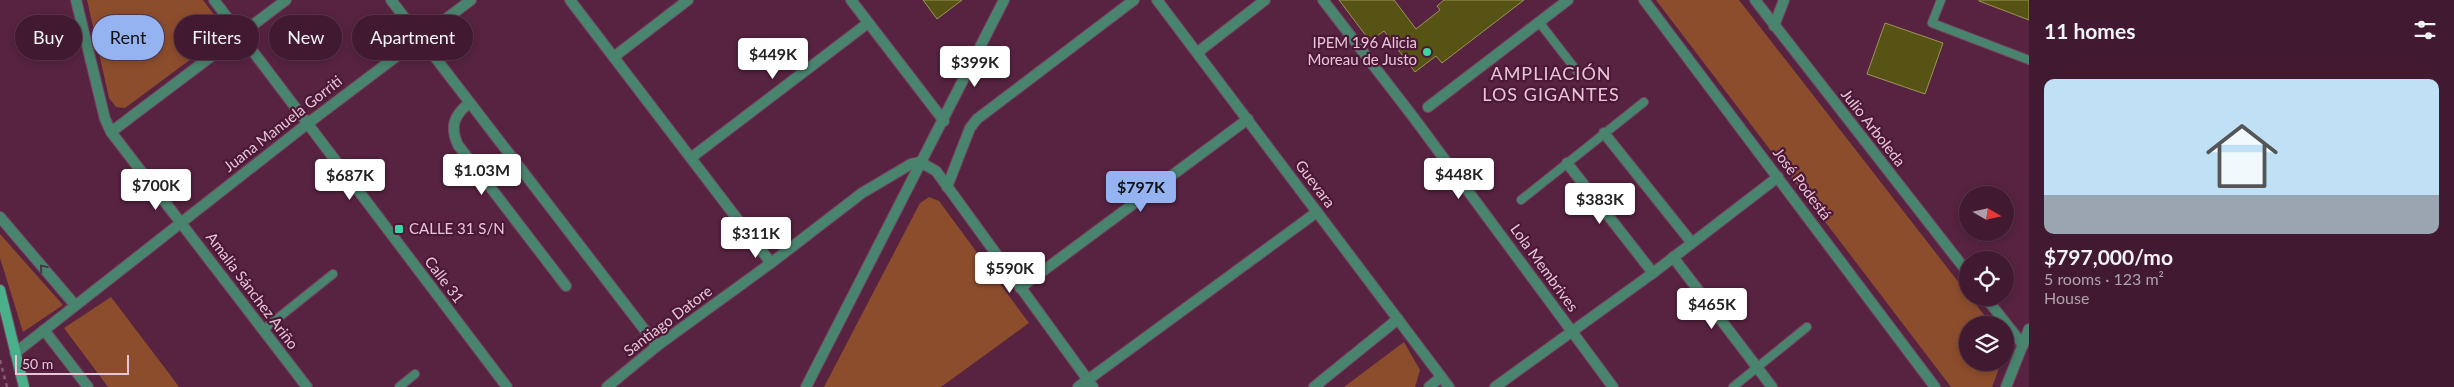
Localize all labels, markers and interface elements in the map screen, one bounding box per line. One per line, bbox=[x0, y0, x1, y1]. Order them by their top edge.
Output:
chip: Buy bbox=[15, 15, 82, 60]
chip: Rent bbox=[92, 15, 164, 60]
chip: Filters bbox=[174, 15, 259, 60]
chip: New bbox=[269, 15, 342, 60]
chip: Apartment bbox=[352, 15, 473, 60]
icon: filters bbox=[2411, 16, 2439, 44]
text: 11 homes bbox=[2044, 18, 2135, 43]
place label: IPEM 196 Alicia Moreau de Justo bbox=[1308, 33, 1417, 68]
pin: $449K bbox=[738, 38, 808, 80]
text: $449K bbox=[749, 44, 797, 63]
pin: $399K bbox=[940, 46, 1010, 88]
marker: IPEM 196 Alicia Moreau de Justo bbox=[1421, 46, 1433, 58]
text: $399K bbox=[951, 52, 999, 71]
district label: AMPLIACIÓN LOS GIGANTES bbox=[1482, 62, 1620, 105]
street label: Juana Manuela Gorriti bbox=[220, 71, 345, 175]
street label: Julio Arboleda bbox=[1838, 85, 1910, 170]
icon: home bbox=[2197, 111, 2287, 201]
street label: José Podestá bbox=[1770, 144, 1836, 223]
pin: $1.03M bbox=[441, 154, 523, 196]
street label: Guevara bbox=[1292, 156, 1339, 211]
pin: $687K bbox=[315, 158, 385, 201]
pin: $448K bbox=[1424, 158, 1494, 200]
text: $1.03M bbox=[454, 160, 510, 179]
text: $448K bbox=[1435, 164, 1483, 183]
text: $687K bbox=[326, 165, 374, 184]
pin: $700K bbox=[121, 168, 191, 211]
pin: $797K bbox=[1106, 170, 1176, 213]
text: $700K bbox=[132, 175, 180, 194]
text: $797K bbox=[1117, 177, 1165, 196]
pin: $383K bbox=[1565, 182, 1635, 225]
north arrow bbox=[1959, 186, 2014, 241]
map controls bbox=[1959, 186, 2014, 371]
text: $383K bbox=[1576, 189, 1624, 208]
pin: $311K bbox=[721, 216, 791, 259]
place label: CALLE 31 S/N bbox=[409, 219, 505, 237]
street label: Lola Membrives bbox=[1507, 220, 1583, 315]
marker: CALLE 31 S/N bbox=[393, 223, 405, 235]
text: $311K bbox=[732, 223, 780, 242]
street label: Amalia Sánchez Ariño bbox=[203, 228, 303, 352]
text: $797,000/mo bbox=[2044, 244, 2173, 269]
button: locate bbox=[1959, 251, 2014, 306]
pin: $590K bbox=[975, 252, 1045, 294]
street label: Calle 31 bbox=[421, 253, 468, 306]
text: $590K bbox=[986, 258, 1034, 277]
one-way arrow bbox=[40, 265, 49, 274]
text: 5 rooms · 123 m² bbox=[2044, 269, 2164, 288]
street label: Santiago Datore bbox=[620, 281, 715, 359]
pin: $465K bbox=[1677, 288, 1747, 330]
text: House bbox=[2044, 288, 2089, 307]
text: $465K bbox=[1688, 294, 1736, 313]
button: layers bbox=[1959, 316, 2014, 371]
scale bar bbox=[15, 352, 129, 375]
text: 50 m bbox=[22, 355, 53, 372]

